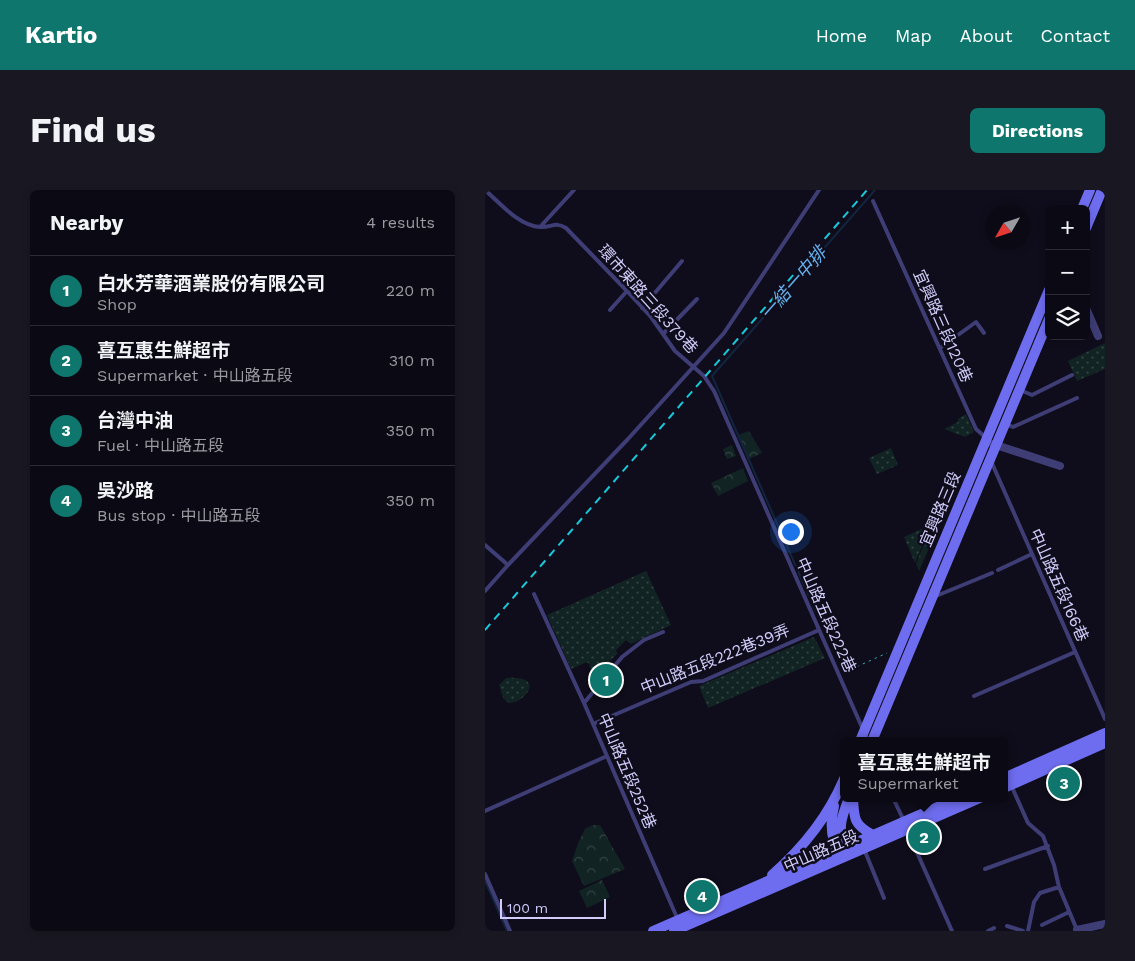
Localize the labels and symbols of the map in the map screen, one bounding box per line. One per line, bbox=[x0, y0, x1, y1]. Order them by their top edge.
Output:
north arrow bbox=[985, 205, 1030, 250]
street label: 環市東路三段379巷 bbox=[594, 241, 702, 357]
water label: 一結一中排 bbox=[756, 241, 832, 324]
street label: 宜興路三段120巷 bbox=[910, 267, 976, 385]
street label: 宜興路三段 bbox=[916, 468, 964, 550]
your location bbox=[778, 519, 804, 545]
street label: 中山路五段166巷 bbox=[1026, 526, 1092, 644]
street label: 中山路五段222巷 bbox=[792, 555, 860, 675]
street label: 中山路五段222巷39弄 bbox=[638, 620, 792, 698]
pin: 1 bbox=[590, 661, 622, 699]
street label: 中山路五段252巷 bbox=[594, 710, 660, 832]
pin: 3 bbox=[1048, 764, 1080, 802]
pin: 2 bbox=[908, 818, 940, 856]
street label: 中山路五段 bbox=[781, 826, 861, 876]
pin: 4 bbox=[686, 877, 718, 915]
scale bar bbox=[500, 896, 606, 919]

